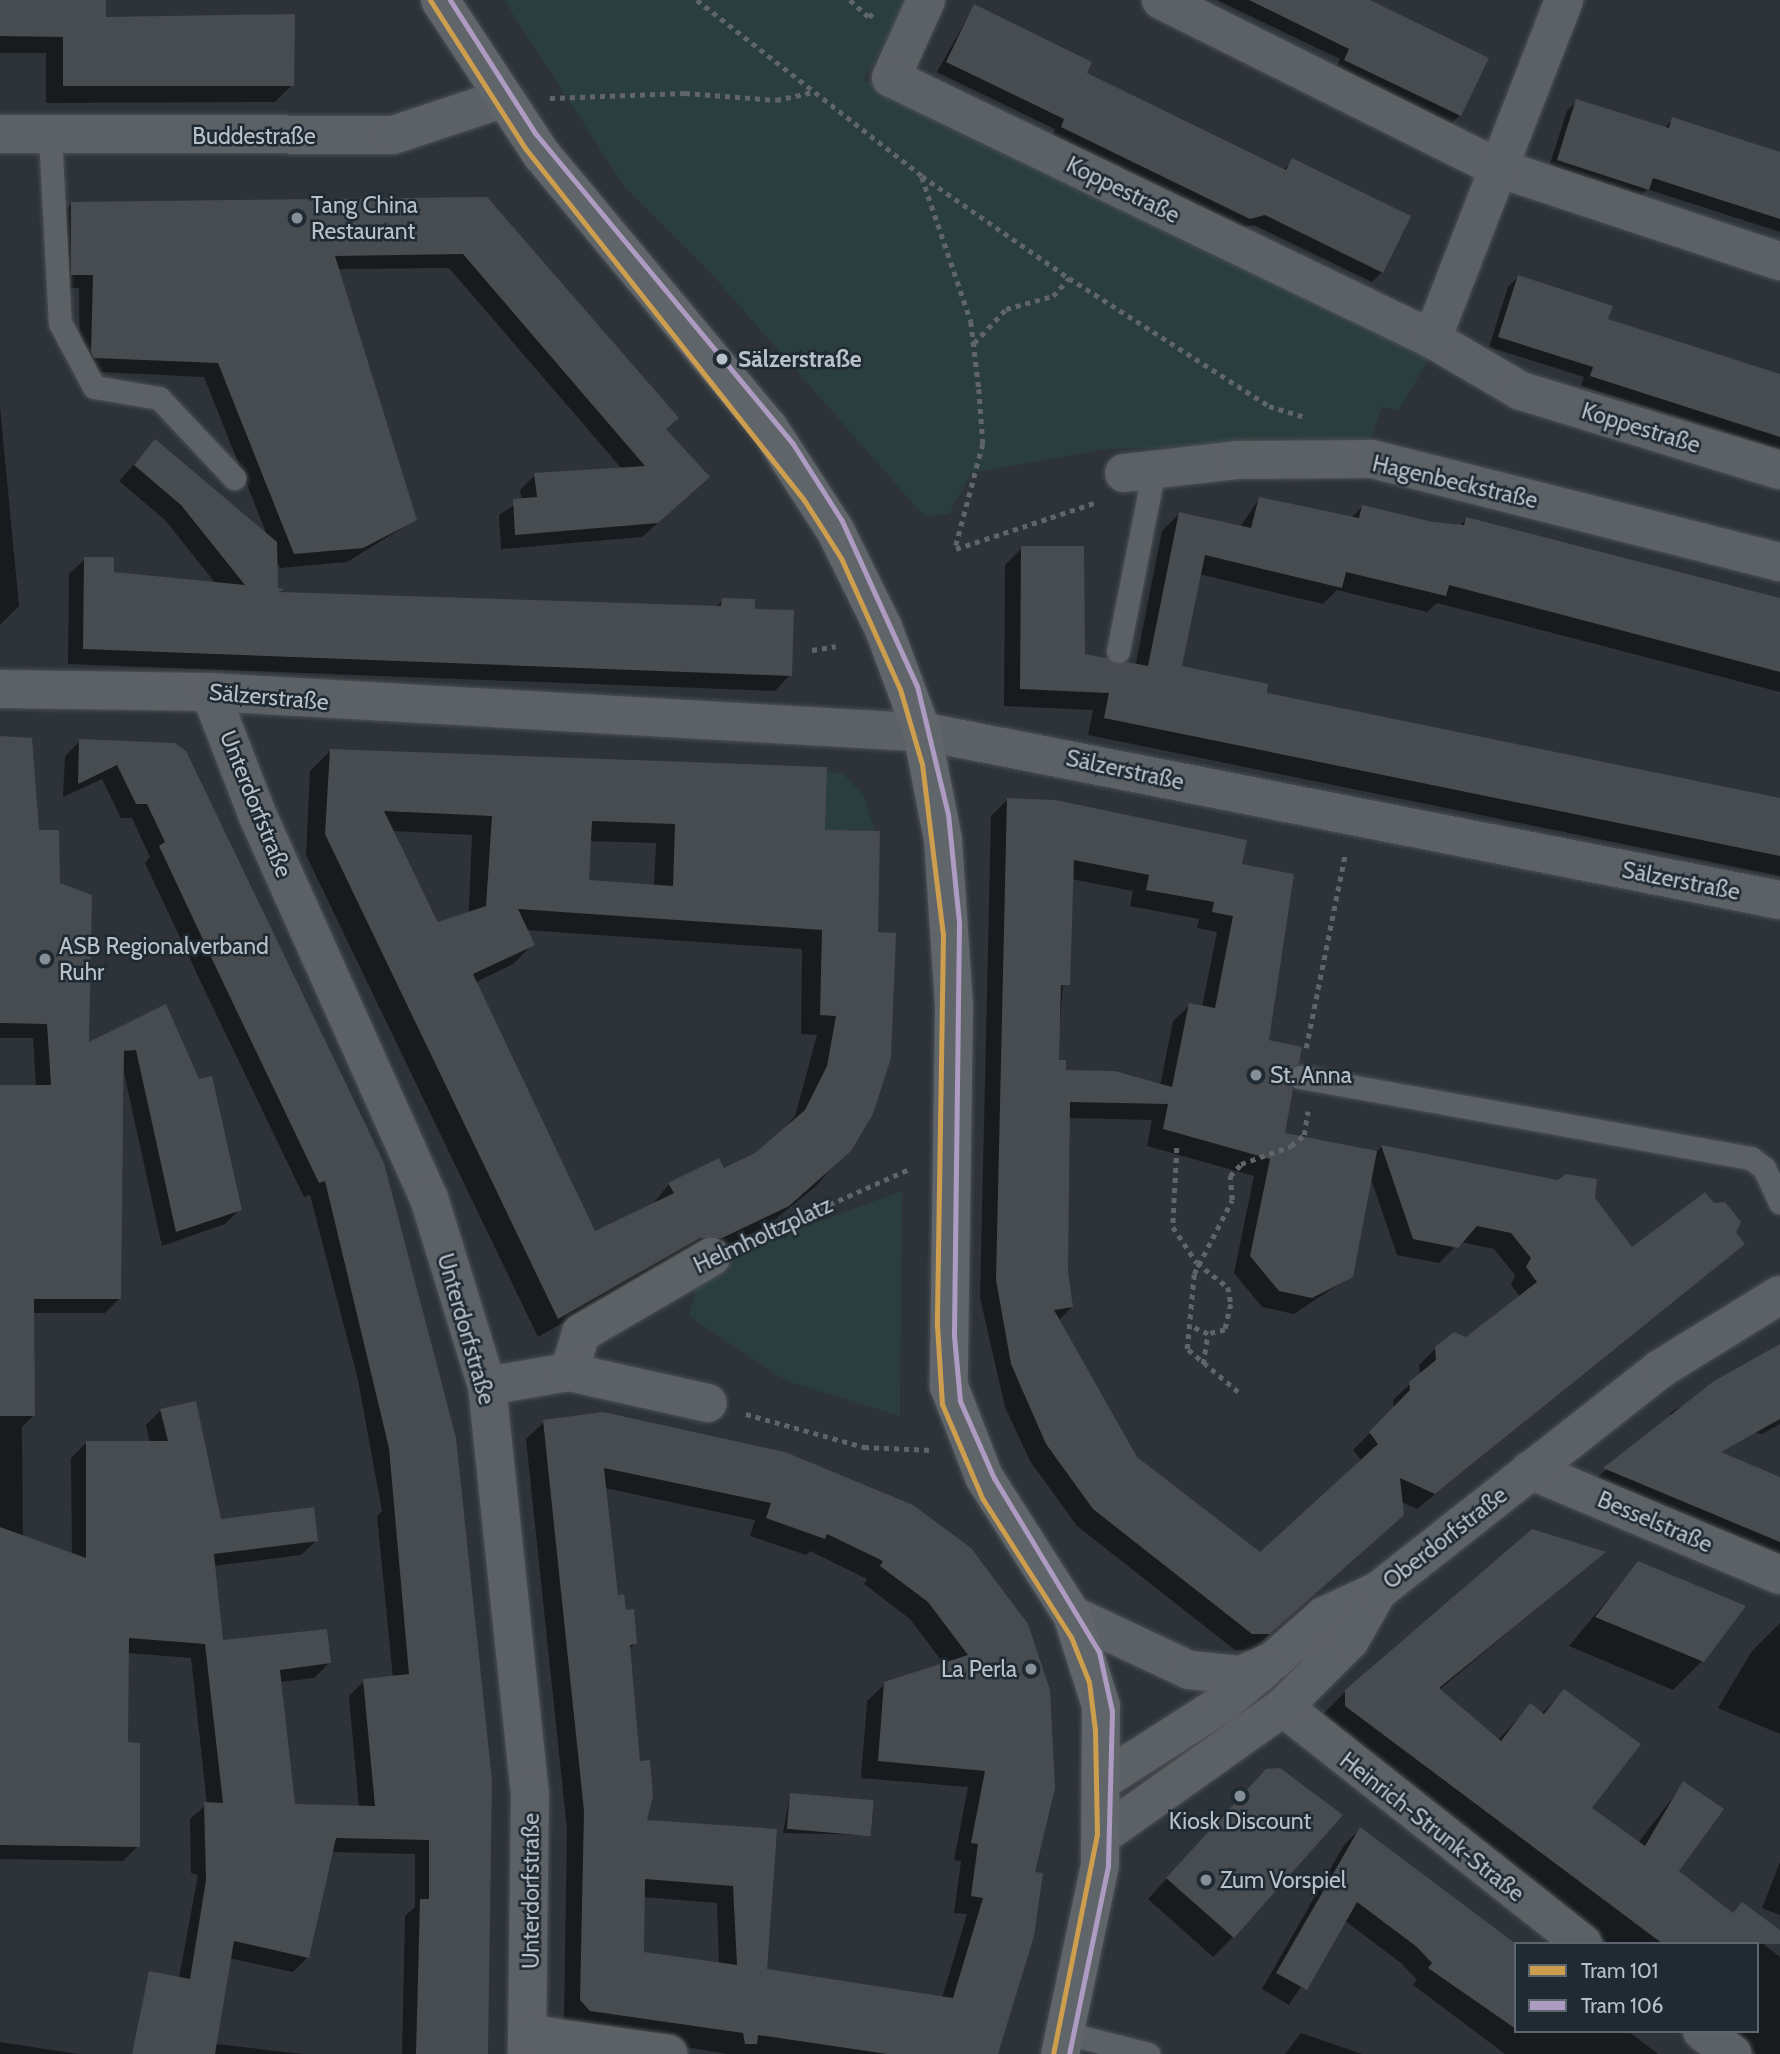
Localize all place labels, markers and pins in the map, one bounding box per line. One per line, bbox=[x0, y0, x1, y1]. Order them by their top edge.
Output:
place label: Tang China Restaurant bbox=[311, 191, 418, 245]
marker: Tang China Restaurant bbox=[289, 210, 305, 226]
place label: Sälzerstraße bbox=[738, 345, 862, 373]
marker: Sälzerstraße bbox=[712, 349, 732, 369]
place label: ASB Regionalverband Ruhr bbox=[59, 932, 269, 986]
marker: ASB Regionalverband Ruhr bbox=[37, 951, 53, 967]
place label: St. Anna bbox=[1270, 1061, 1352, 1089]
marker: St. Anna bbox=[1248, 1067, 1264, 1083]
place label: La Perla bbox=[941, 1655, 1017, 1683]
marker: La Perla bbox=[1023, 1661, 1039, 1677]
marker: Kiosk Discount bbox=[1232, 1788, 1248, 1804]
place label: Kiosk Discount bbox=[1169, 1807, 1311, 1835]
place label: Zum Vorspiel bbox=[1220, 1866, 1346, 1894]
marker: Zum Vorspiel bbox=[1198, 1872, 1214, 1888]

